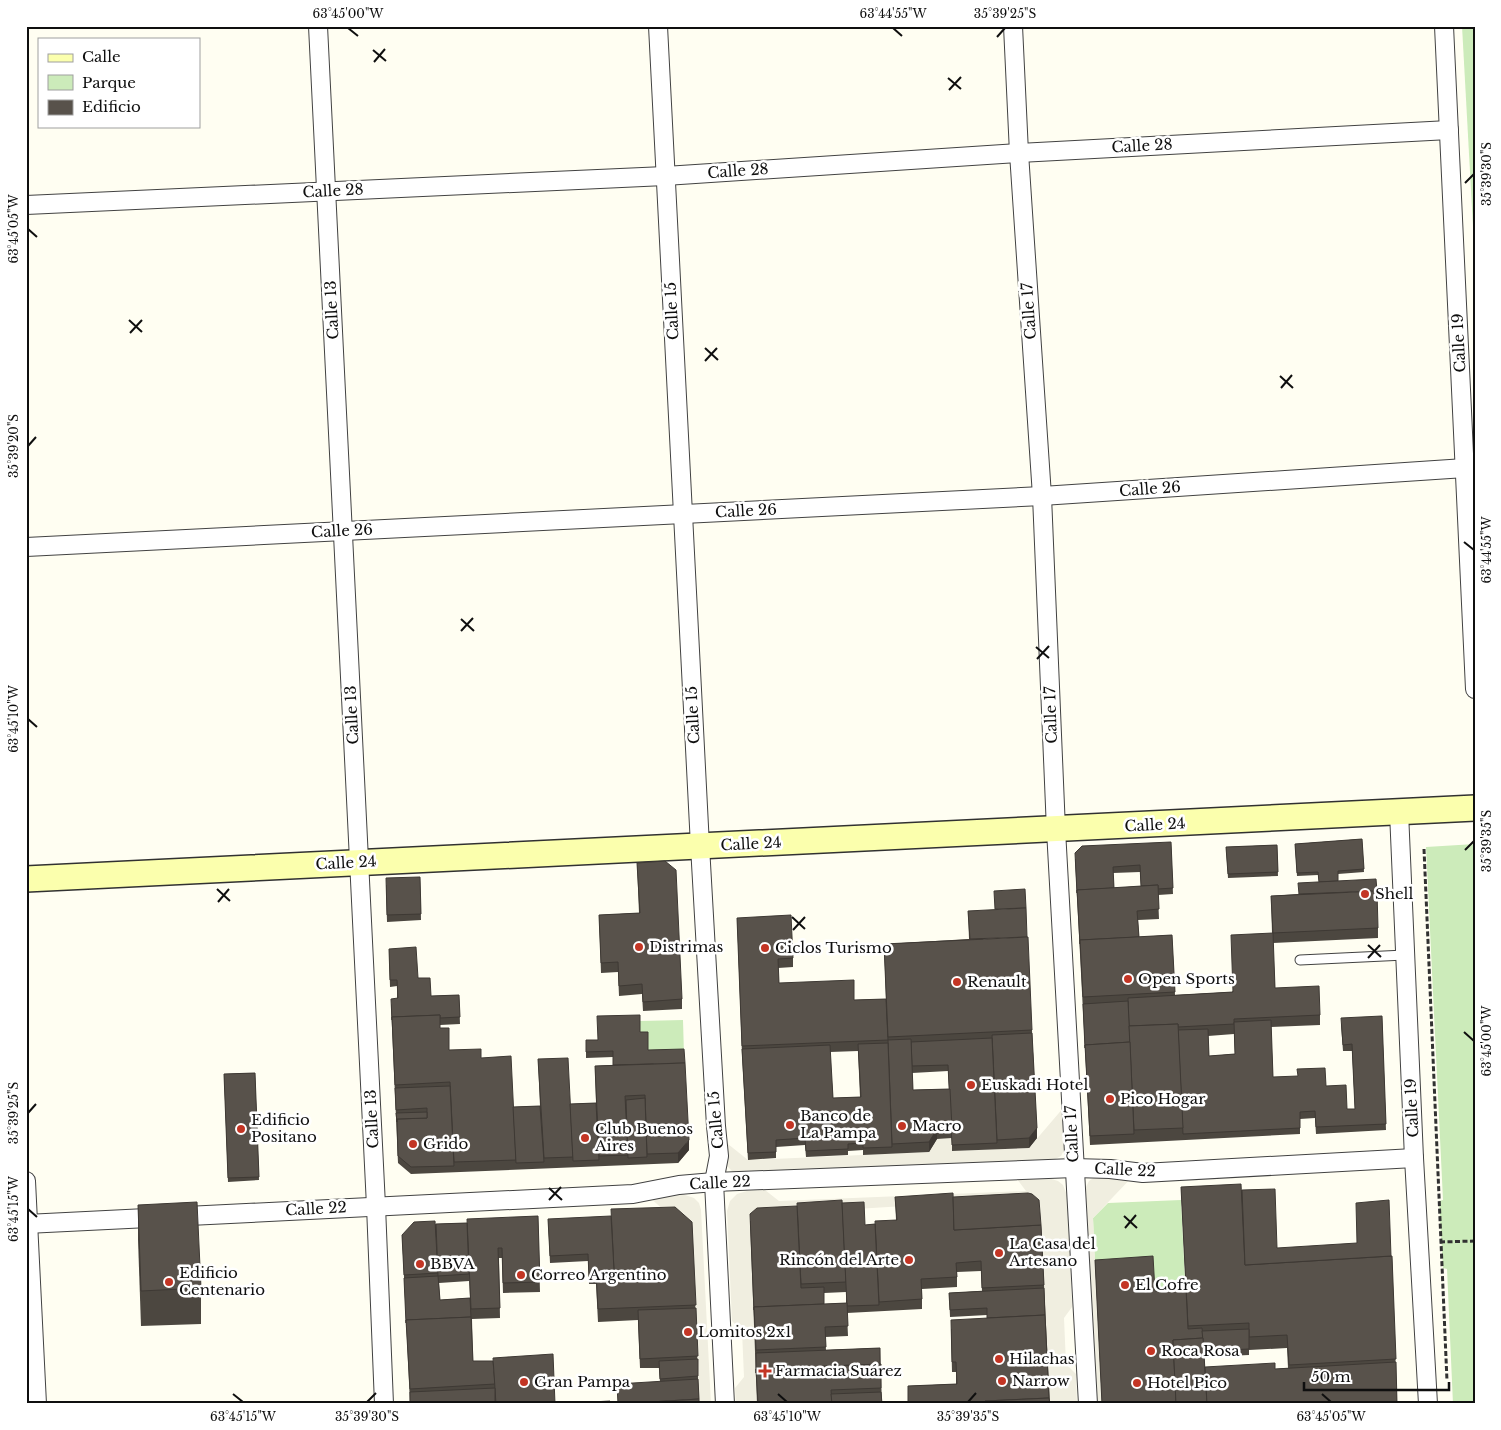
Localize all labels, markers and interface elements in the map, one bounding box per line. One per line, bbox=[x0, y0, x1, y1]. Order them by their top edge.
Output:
text: 63°45'00"W bbox=[313, 6, 384, 21]
text: 63°44'55"W bbox=[859, 6, 927, 21]
text: 35°39'25"S bbox=[974, 6, 1036, 21]
legend bbox=[38, 38, 200, 128]
text: Calle bbox=[82, 47, 121, 66]
text: Parque bbox=[82, 73, 136, 92]
text: Edificio bbox=[82, 97, 141, 116]
street label: Calle 28 bbox=[1111, 134, 1173, 157]
text: 35°39'30"S bbox=[1479, 142, 1494, 206]
street label: Calle 28 bbox=[707, 159, 769, 182]
street label: Calle 28 bbox=[302, 179, 364, 202]
text: 63°45'05"W bbox=[6, 194, 21, 264]
street label: Calle 13 bbox=[320, 280, 343, 340]
street label: Calle 15 bbox=[660, 281, 683, 341]
street label: Calle 17 bbox=[1017, 281, 1040, 340]
street label: Calle 19 bbox=[1447, 313, 1470, 373]
text: 35°39'20"S bbox=[6, 414, 21, 478]
street label: Calle 26 bbox=[1118, 477, 1181, 500]
street label: Calle 26 bbox=[715, 499, 777, 522]
text: 63°44'55"W bbox=[1479, 516, 1494, 584]
street label: Calle 26 bbox=[311, 519, 373, 542]
text: 63°45'10"W bbox=[6, 684, 21, 753]
street label: Calle 13 bbox=[340, 685, 363, 745]
street label: Calle 15 bbox=[681, 685, 704, 745]
street label: Calle 17 bbox=[1040, 686, 1061, 744]
text: 35°39'35"S bbox=[1479, 810, 1494, 872]
street label: Calle 24 bbox=[1124, 813, 1186, 836]
street label: Calle 24 bbox=[720, 832, 782, 855]
street label: Calle 24 bbox=[315, 851, 377, 874]
place label: Shell bbox=[1375, 884, 1413, 903]
marker: Shell bbox=[1359, 888, 1371, 900]
place label: Distrimas bbox=[649, 937, 724, 956]
place label: Ciclos Turismo bbox=[775, 938, 892, 957]
marker: Distrimas bbox=[633, 941, 645, 953]
marker: Ciclos Turismo bbox=[759, 942, 771, 954]
place label: Open Sports bbox=[1138, 969, 1235, 988]
place label: Renault bbox=[967, 972, 1027, 991]
marker: Open Sports bbox=[1122, 973, 1134, 985]
marker: Renault bbox=[951, 976, 963, 988]
text: 63°45'00"W bbox=[1479, 1005, 1494, 1076]
place label: Euskadi Hotel bbox=[981, 1075, 1088, 1094]
street label: Calle 19 bbox=[1400, 1078, 1423, 1138]
marker: Euskadi Hotel bbox=[965, 1079, 977, 1091]
text: 35°39'25"S bbox=[6, 1082, 21, 1144]
street label: Calle 13 bbox=[360, 1089, 383, 1149]
place label: Pico Hogar bbox=[1120, 1089, 1206, 1108]
street label: Calle 15 bbox=[704, 1090, 728, 1150]
marker: Pico Hogar bbox=[1104, 1093, 1116, 1105]
street label: Calle 17 bbox=[1060, 1104, 1082, 1163]
place label: Banco de La Pampa bbox=[800, 1106, 877, 1142]
place label: Edificio Positano bbox=[251, 1110, 317, 1146]
place label: Macro bbox=[912, 1116, 962, 1135]
place label: Club Buenos Aires bbox=[594, 1119, 693, 1155]
marker: Banco de La Pampa bbox=[784, 1119, 796, 1131]
marker: Macro bbox=[896, 1120, 908, 1132]
marker: Edificio Positano bbox=[235, 1123, 247, 1135]
marker: Club Buenos Aires bbox=[579, 1132, 591, 1144]
place label: Grido bbox=[423, 1134, 468, 1153]
marker: Grido bbox=[407, 1138, 419, 1150]
street label: Calle 22 bbox=[1094, 1158, 1156, 1181]
street label: Calle 22 bbox=[689, 1171, 751, 1194]
text: 63°45'15"W bbox=[6, 1175, 21, 1242]
street label: Calle 22 bbox=[285, 1197, 347, 1220]
place label: La Casa del Artesano bbox=[1008, 1234, 1096, 1270]
marker: La Casa del Artesano bbox=[993, 1247, 1005, 1259]
place label: Rincón del Arte bbox=[779, 1250, 899, 1269]
place label: BBVA bbox=[430, 1254, 475, 1273]
marker: Rincón del Arte bbox=[903, 1254, 915, 1266]
marker: BBVA bbox=[414, 1258, 426, 1270]
place label: Edificio Centenario bbox=[179, 1263, 265, 1299]
place label: Correo Argentino bbox=[531, 1265, 667, 1284]
marker: Correo Argentino bbox=[515, 1269, 527, 1281]
place label: El Cofre bbox=[1135, 1275, 1199, 1294]
marker: Edificio Centenario bbox=[163, 1276, 175, 1288]
marker: El Cofre bbox=[1119, 1279, 1131, 1291]
place label: Lomitos 2x1 bbox=[698, 1322, 792, 1341]
marker: Lomitos 2x1 bbox=[682, 1326, 694, 1338]
place label: Roca Rosa bbox=[1161, 1341, 1240, 1360]
marker: Roca Rosa bbox=[1145, 1345, 1157, 1357]
place label: Hilachas bbox=[1009, 1349, 1075, 1368]
marker: Hilachas bbox=[993, 1353, 1005, 1365]
scale bar bbox=[1304, 1360, 1448, 1392]
place label: Farmacia Suárez bbox=[775, 1361, 902, 1380]
marker: Farmacia Suárez bbox=[759, 1365, 771, 1377]
text: 50 m bbox=[1311, 1367, 1351, 1386]
place label: Narrow bbox=[1012, 1371, 1070, 1390]
place label: Gran Pampa bbox=[534, 1372, 631, 1391]
place label: Hotel Pico bbox=[1147, 1373, 1227, 1392]
marker: Narrow bbox=[996, 1375, 1008, 1387]
marker: Gran Pampa bbox=[518, 1376, 530, 1388]
marker: Hotel Pico bbox=[1131, 1377, 1143, 1389]
text: 63°45'15"W bbox=[210, 1409, 277, 1424]
text: 35°39'30"S bbox=[335, 1409, 399, 1424]
text: 63°45'10"W bbox=[753, 1409, 822, 1424]
text: 35°39'35"S bbox=[937, 1409, 999, 1424]
text: 63°45'05"W bbox=[1296, 1409, 1366, 1424]

